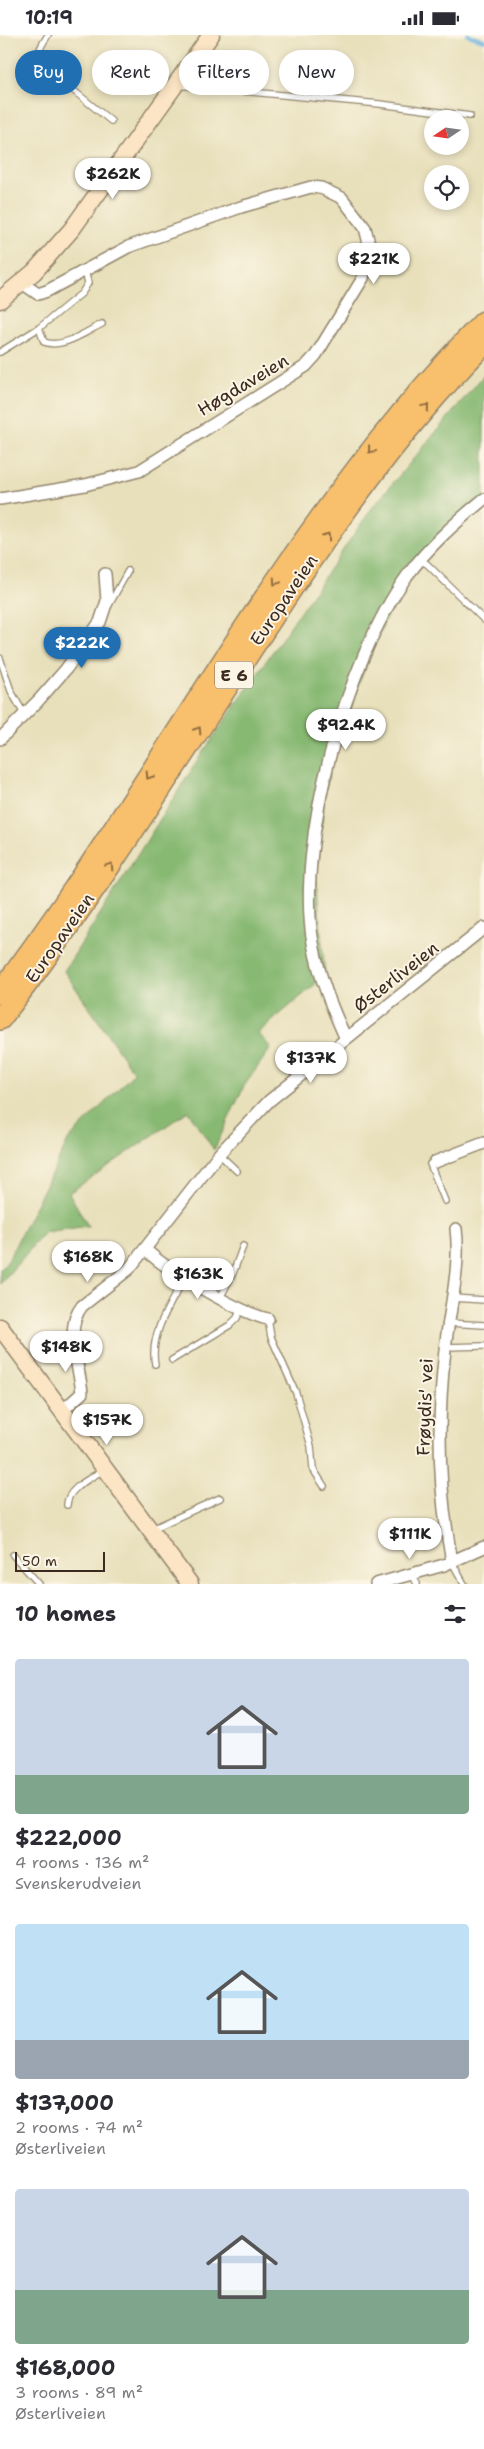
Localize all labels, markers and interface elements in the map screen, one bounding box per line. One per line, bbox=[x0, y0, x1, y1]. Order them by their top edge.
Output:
text: 10:19 bbox=[25, 5, 73, 30]
chip: Buy bbox=[15, 50, 82, 95]
chip: Rent bbox=[92, 50, 169, 95]
chip: Filters bbox=[179, 50, 269, 95]
chip: New bbox=[279, 50, 354, 95]
north arrow bbox=[424, 110, 469, 155]
map controls bbox=[424, 110, 469, 210]
pin: $262K bbox=[78, 157, 148, 200]
text: $262K bbox=[86, 163, 140, 184]
button: locate bbox=[424, 165, 469, 210]
pin: $221K bbox=[339, 243, 409, 285]
text: $221K bbox=[349, 248, 399, 269]
street label: Høgdaveien bbox=[193, 348, 293, 422]
one-way arrow bbox=[421, 404, 430, 413]
one-way arrow bbox=[368, 444, 376, 453]
one-way arrow bbox=[321, 532, 330, 542]
street label: Europaveien bbox=[245, 550, 323, 650]
one-way arrow bbox=[273, 576, 282, 586]
pin: $222K bbox=[47, 627, 117, 669]
text: $222K bbox=[55, 632, 109, 653]
road number: E 6 bbox=[215, 661, 253, 689]
pin: $92.4K bbox=[305, 709, 387, 751]
text: $92.4K bbox=[317, 714, 375, 735]
one-way arrow bbox=[192, 726, 202, 735]
one-way arrow bbox=[146, 771, 155, 780]
one-way arrow bbox=[104, 862, 113, 871]
street label: Europaveien bbox=[20, 888, 100, 988]
street label: Østerliveien bbox=[348, 936, 444, 1018]
pin: $137K bbox=[276, 1041, 346, 1084]
text: $137K bbox=[286, 1047, 336, 1068]
pin: $168K bbox=[53, 1241, 123, 1283]
text: $168K bbox=[63, 1246, 113, 1267]
pin: $163K bbox=[163, 1257, 233, 1300]
text: $163K bbox=[173, 1263, 223, 1284]
pin: $148K bbox=[31, 1331, 101, 1373]
text: $148K bbox=[41, 1336, 91, 1357]
street label: Frøydis' vei bbox=[411, 1358, 439, 1456]
pin: $157K bbox=[72, 1403, 142, 1446]
text: $157K bbox=[82, 1409, 132, 1430]
pin: $111K bbox=[375, 1517, 445, 1560]
text: $111K bbox=[389, 1523, 431, 1544]
scale bar bbox=[15, 1549, 105, 1572]
text: 50 m bbox=[22, 1552, 57, 1570]
text: 10 homes bbox=[15, 1600, 116, 1628]
icon: filters bbox=[441, 1600, 469, 1628]
icon: home bbox=[197, 1692, 287, 1782]
text: $222,000 bbox=[15, 1824, 122, 1852]
text: 4 rooms · 136 m² bbox=[15, 1852, 149, 1873]
text: Svenskerudveien bbox=[15, 1873, 141, 1894]
icon: home bbox=[197, 1957, 287, 2047]
text: $137,000 bbox=[15, 2089, 114, 2117]
text: 2 rooms · 74 m² bbox=[15, 2117, 143, 2138]
text: Østerliveien bbox=[15, 2138, 106, 2159]
icon: home bbox=[197, 2222, 287, 2312]
text: $168,000 bbox=[15, 2354, 115, 2382]
text: 3 rooms · 89 m² bbox=[15, 2382, 143, 2403]
text: Østerliveien bbox=[15, 2403, 106, 2424]

